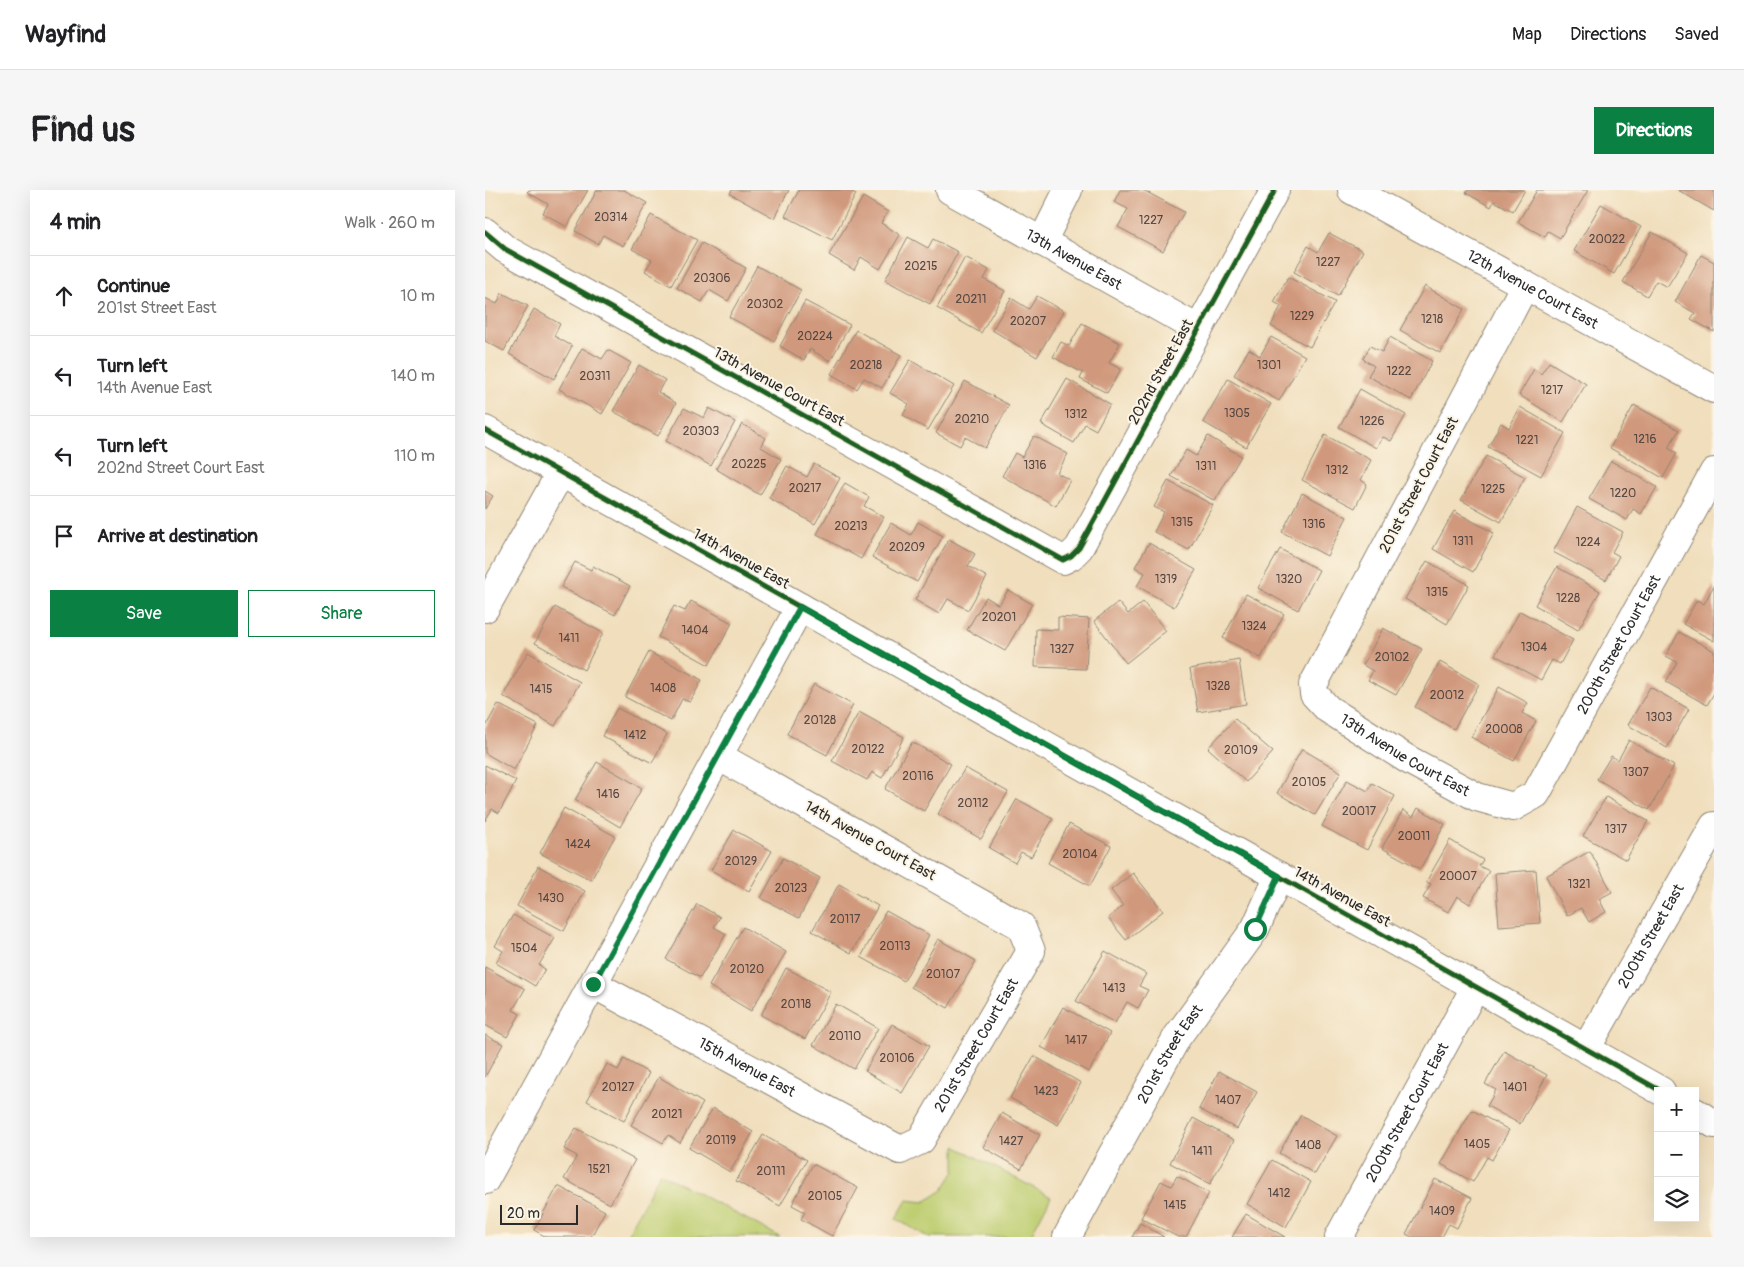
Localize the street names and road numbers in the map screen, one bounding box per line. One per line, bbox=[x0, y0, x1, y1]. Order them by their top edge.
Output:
street label: 13th Avenue East bbox=[1022, 225, 1126, 294]
street label: 12th Avenue Court East bbox=[1463, 245, 1602, 333]
street label: 202nd Street East bbox=[1124, 315, 1198, 428]
street label: 13th Avenue Court East bbox=[710, 343, 849, 431]
street label: 201st Street Court East bbox=[1375, 413, 1463, 556]
street label: 14th Avenue East bbox=[689, 525, 794, 594]
street label: 200th Street Court East bbox=[1572, 571, 1665, 718]
street label: 13th Avenue Court East bbox=[1337, 710, 1474, 801]
street label: 14th Avenue Court East bbox=[801, 797, 940, 885]
street label: 14th Avenue East bbox=[1290, 863, 1395, 932]
street label: 200th Street East bbox=[1613, 880, 1689, 991]
street label: 201st Street Court East bbox=[930, 974, 1023, 1115]
street label: 201st Street East bbox=[1133, 1000, 1207, 1107]
street label: 15th Avenue East bbox=[695, 1033, 800, 1102]
street label: 200th Street Court East bbox=[1361, 1038, 1453, 1186]

